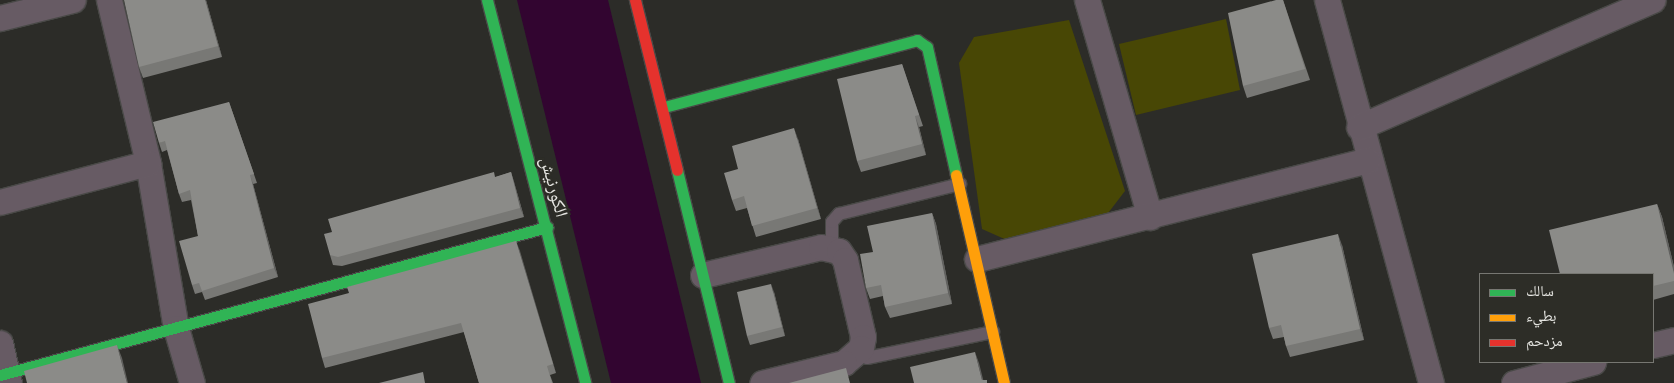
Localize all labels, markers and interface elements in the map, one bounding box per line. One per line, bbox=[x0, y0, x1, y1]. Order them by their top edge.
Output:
street label: الكورنيش bbox=[536, 155, 572, 219]
legend bbox=[1479, 273, 1654, 363]
text: سالك bbox=[1526, 281, 1554, 301]
text: بطيء bbox=[1526, 306, 1556, 326]
text: مزدحم bbox=[1526, 331, 1563, 351]

